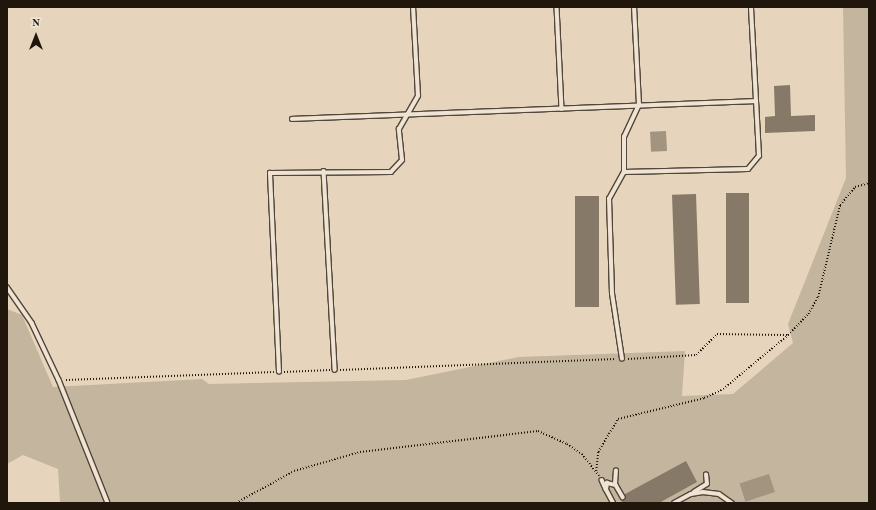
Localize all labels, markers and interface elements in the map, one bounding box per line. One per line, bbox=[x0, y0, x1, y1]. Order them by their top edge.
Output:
north arrow bbox=[16, 16, 56, 56]
text: N bbox=[32, 18, 40, 29]

